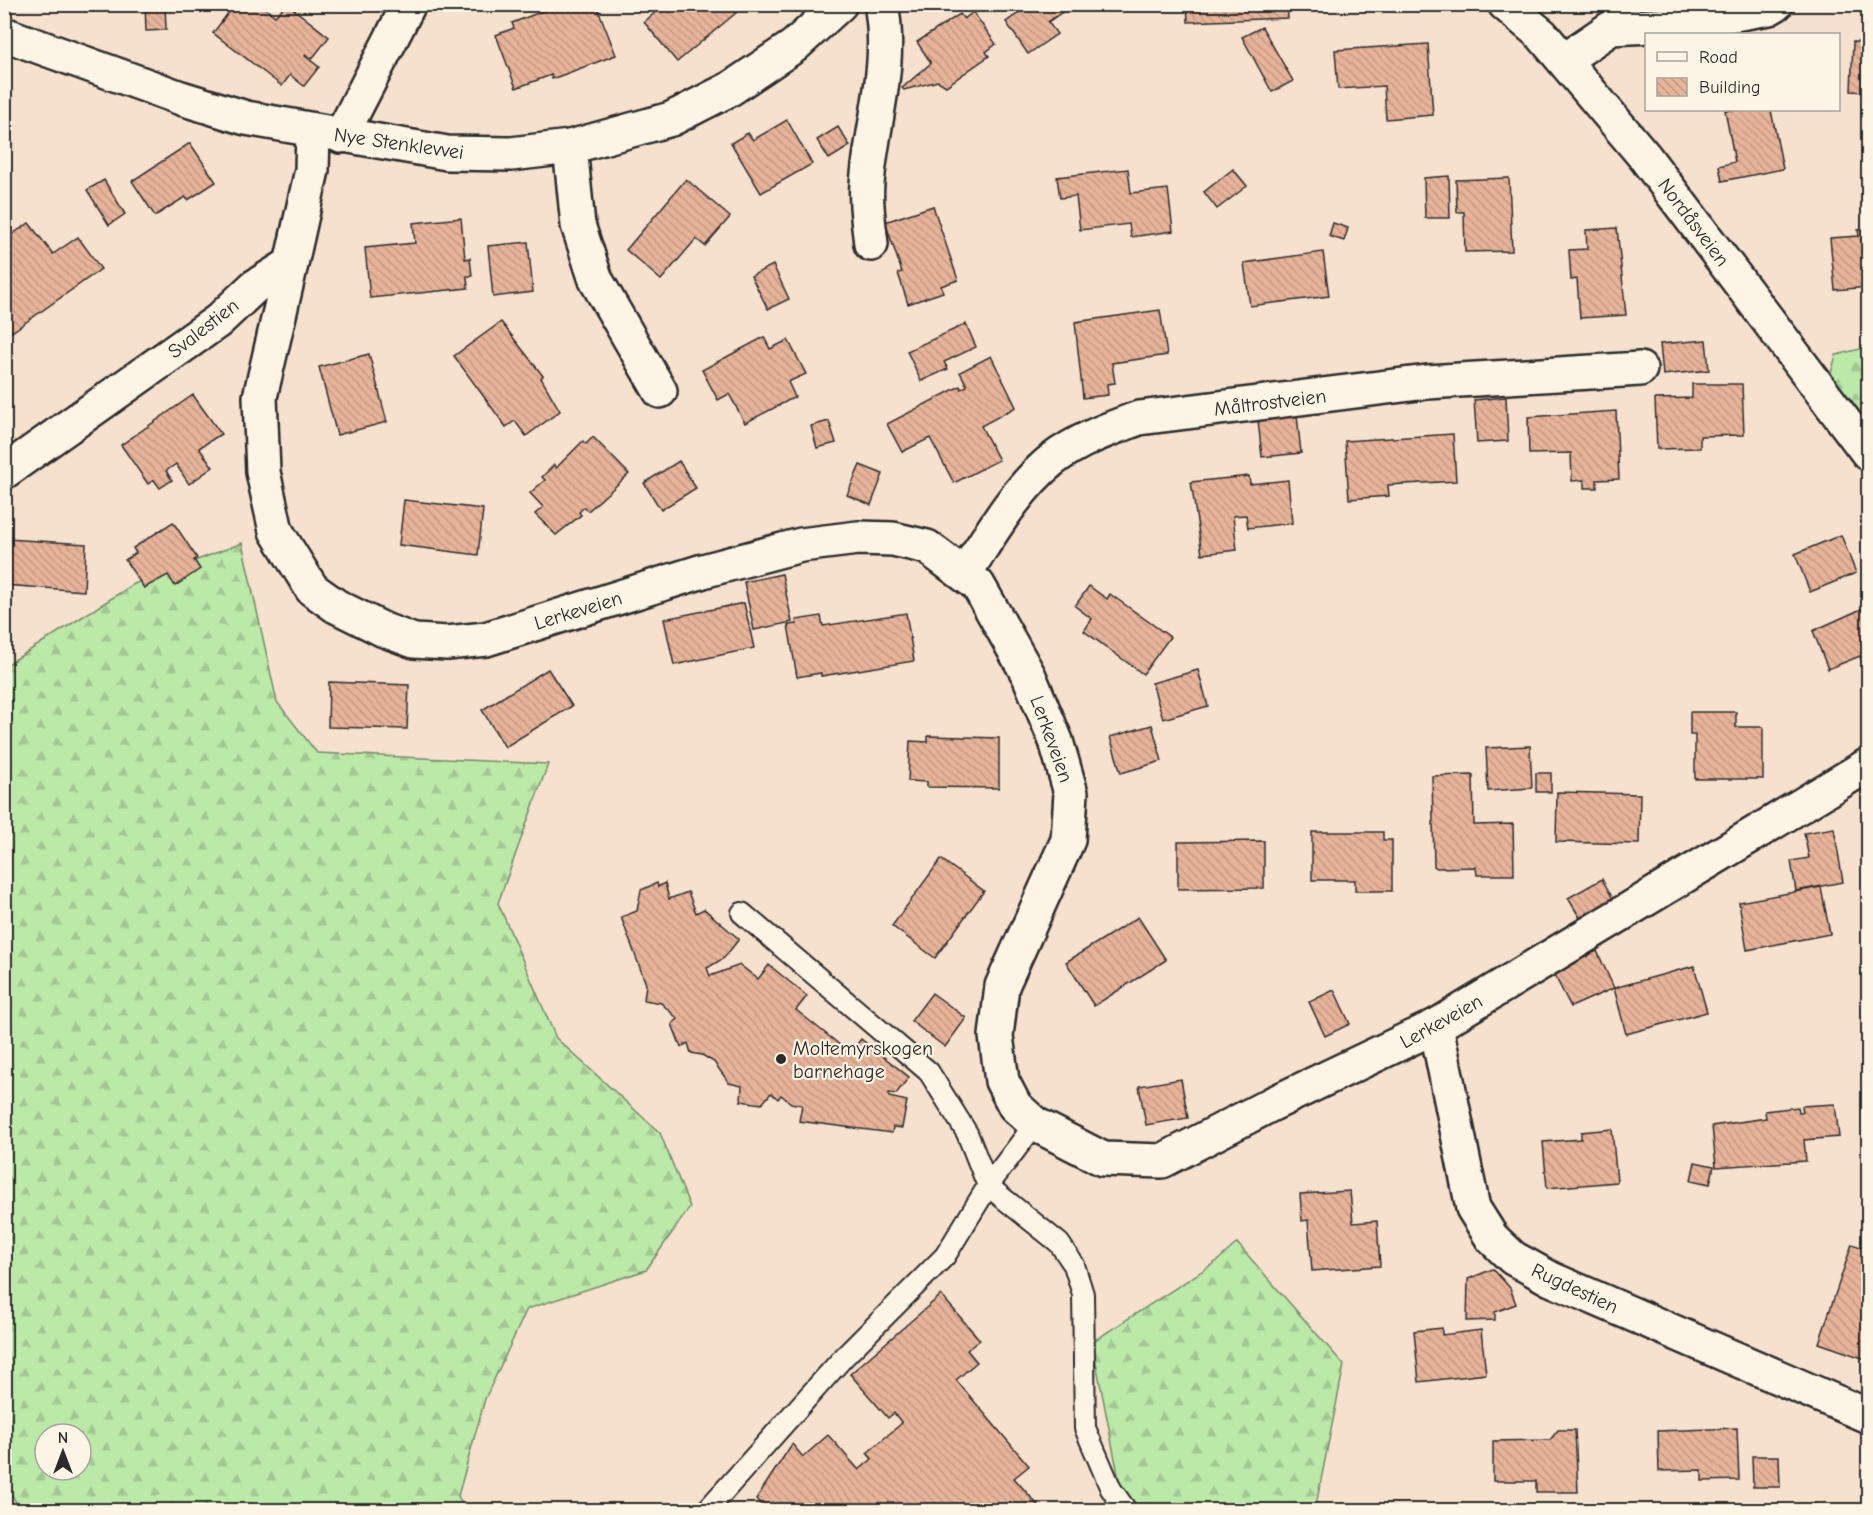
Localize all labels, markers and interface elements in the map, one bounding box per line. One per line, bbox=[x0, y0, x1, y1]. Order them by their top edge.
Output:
legend bbox=[1645, 33, 1840, 111]
text: Road bbox=[1699, 47, 1738, 68]
text: Building bbox=[1699, 77, 1761, 98]
street label: Nye Stenklevvei bbox=[333, 123, 465, 164]
street label: Nordåsveien bbox=[1653, 174, 1734, 271]
street label: Svalestien bbox=[163, 294, 243, 363]
street label: Måltrostveien bbox=[1213, 384, 1327, 421]
street label: Lerkeveien bbox=[532, 586, 625, 635]
street label: Lerkeveien bbox=[1025, 693, 1078, 786]
street label: Lerkeveien bbox=[1396, 989, 1486, 1053]
place label: Moltemyrskogen barnehage bbox=[793, 1037, 933, 1083]
marker: Moltemyrskogen barnehage bbox=[774, 1052, 788, 1066]
street label: Rugdestien bbox=[1528, 1258, 1622, 1319]
north arrow bbox=[33, 1422, 93, 1482]
text: N bbox=[58, 1429, 68, 1447]

